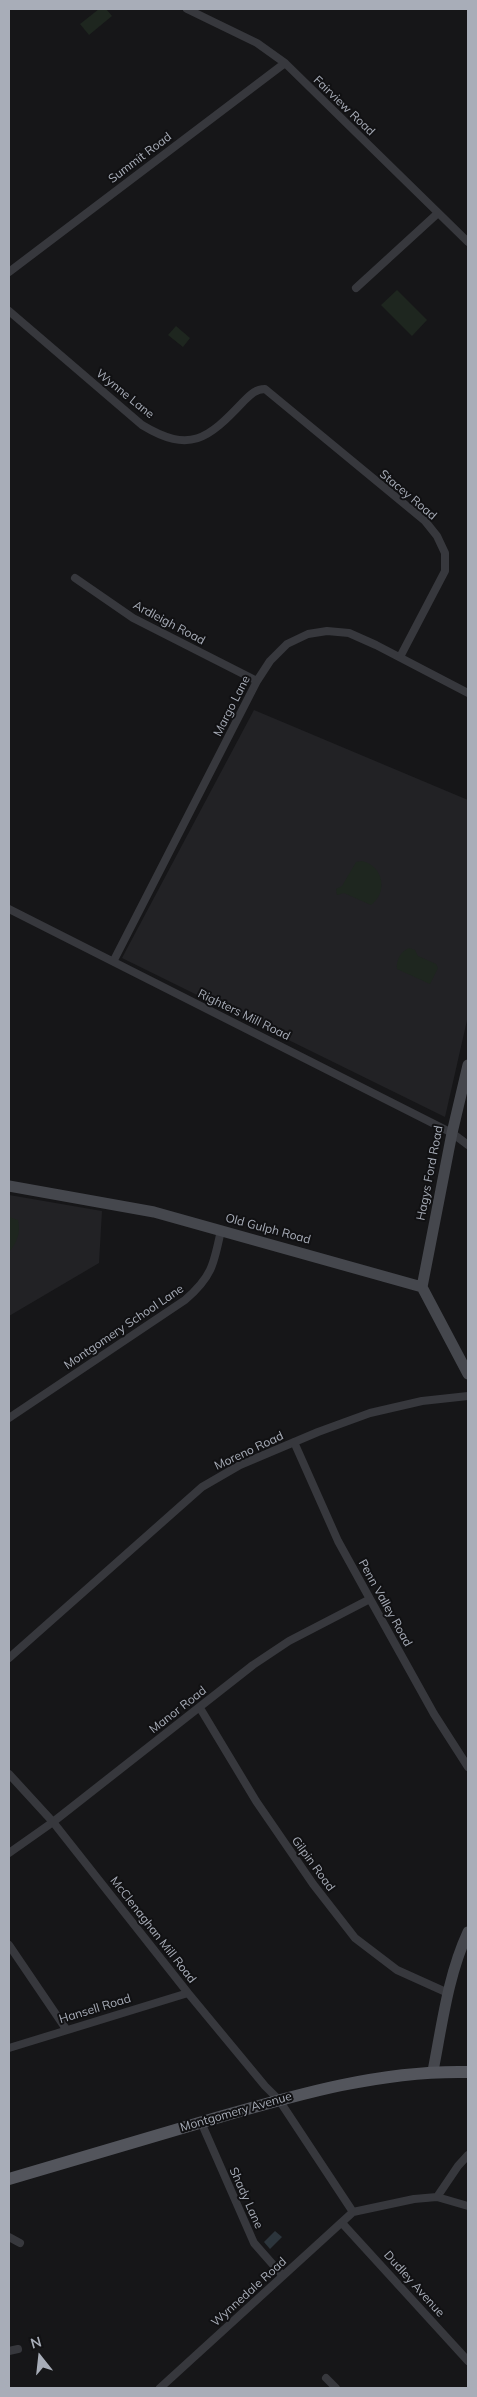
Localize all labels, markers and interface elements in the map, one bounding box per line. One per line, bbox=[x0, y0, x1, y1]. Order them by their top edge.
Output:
street label: Fairview Road bbox=[310, 73, 378, 139]
street label: Summit Road bbox=[106, 130, 174, 186]
street label: Wynne Lane bbox=[93, 366, 157, 422]
street label: Stacey Road bbox=[377, 467, 439, 523]
street label: Ardleigh Road bbox=[131, 598, 207, 648]
street label: Margo Lane bbox=[211, 673, 253, 739]
street label: Righters Mill Road bbox=[196, 986, 292, 1044]
street label: Hagys Ford Road bbox=[414, 1124, 446, 1222]
street label: Old Gulph Road bbox=[224, 1211, 312, 1247]
street label: Montgomery School Lane bbox=[61, 1282, 187, 1372]
street label: Moreno Road bbox=[212, 1429, 286, 1473]
street label: Penn Valley Road bbox=[355, 1557, 415, 1649]
street label: Manor Road bbox=[147, 1683, 209, 1737]
street label: Gilpin Road bbox=[288, 1834, 338, 1894]
street label: McClenaghan Mill Road bbox=[107, 1874, 199, 1986]
street label: Hansell Road bbox=[57, 1991, 133, 2027]
street label: Montgomery Avenue bbox=[179, 2089, 293, 2135]
street label: Shady Lane bbox=[226, 2165, 266, 2231]
street label: Dudley Avenue bbox=[381, 2248, 447, 2320]
street label: Wynnedale Road bbox=[208, 2254, 290, 2330]
north arrow bbox=[15, 2332, 65, 2382]
text: N bbox=[28, 2332, 43, 2353]

